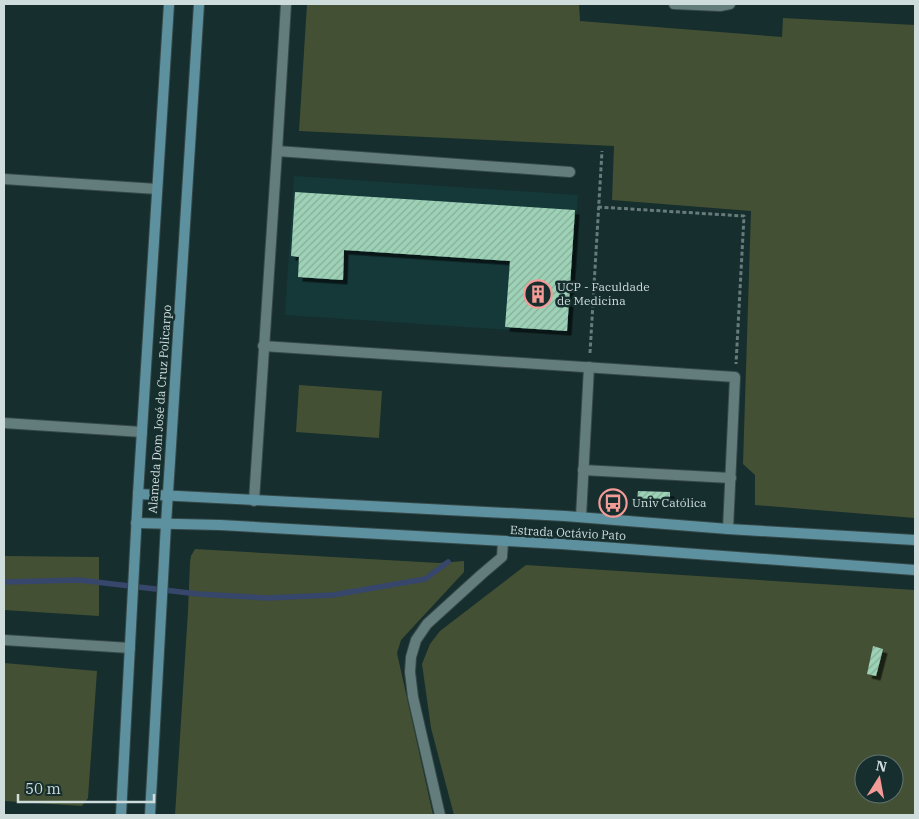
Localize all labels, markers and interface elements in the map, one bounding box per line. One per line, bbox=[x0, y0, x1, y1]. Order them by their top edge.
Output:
building icon: UCP - Faculdade de Medicina bbox=[523, 279, 553, 309]
place label: UCP - Faculdade de Medicina bbox=[557, 279, 650, 308]
street label: Alameda Dom José da Cruz Policarpo bbox=[145, 304, 174, 514]
bus stop icon: Univ Católica bbox=[598, 488, 628, 518]
place label: Univ Católica bbox=[632, 495, 707, 510]
street label: Estrada Octávio Pato bbox=[510, 522, 627, 543]
north arrow bbox=[854, 754, 904, 804]
text: N bbox=[874, 756, 889, 776]
scale bar bbox=[18, 772, 154, 804]
text: 50 m bbox=[25, 779, 61, 798]

